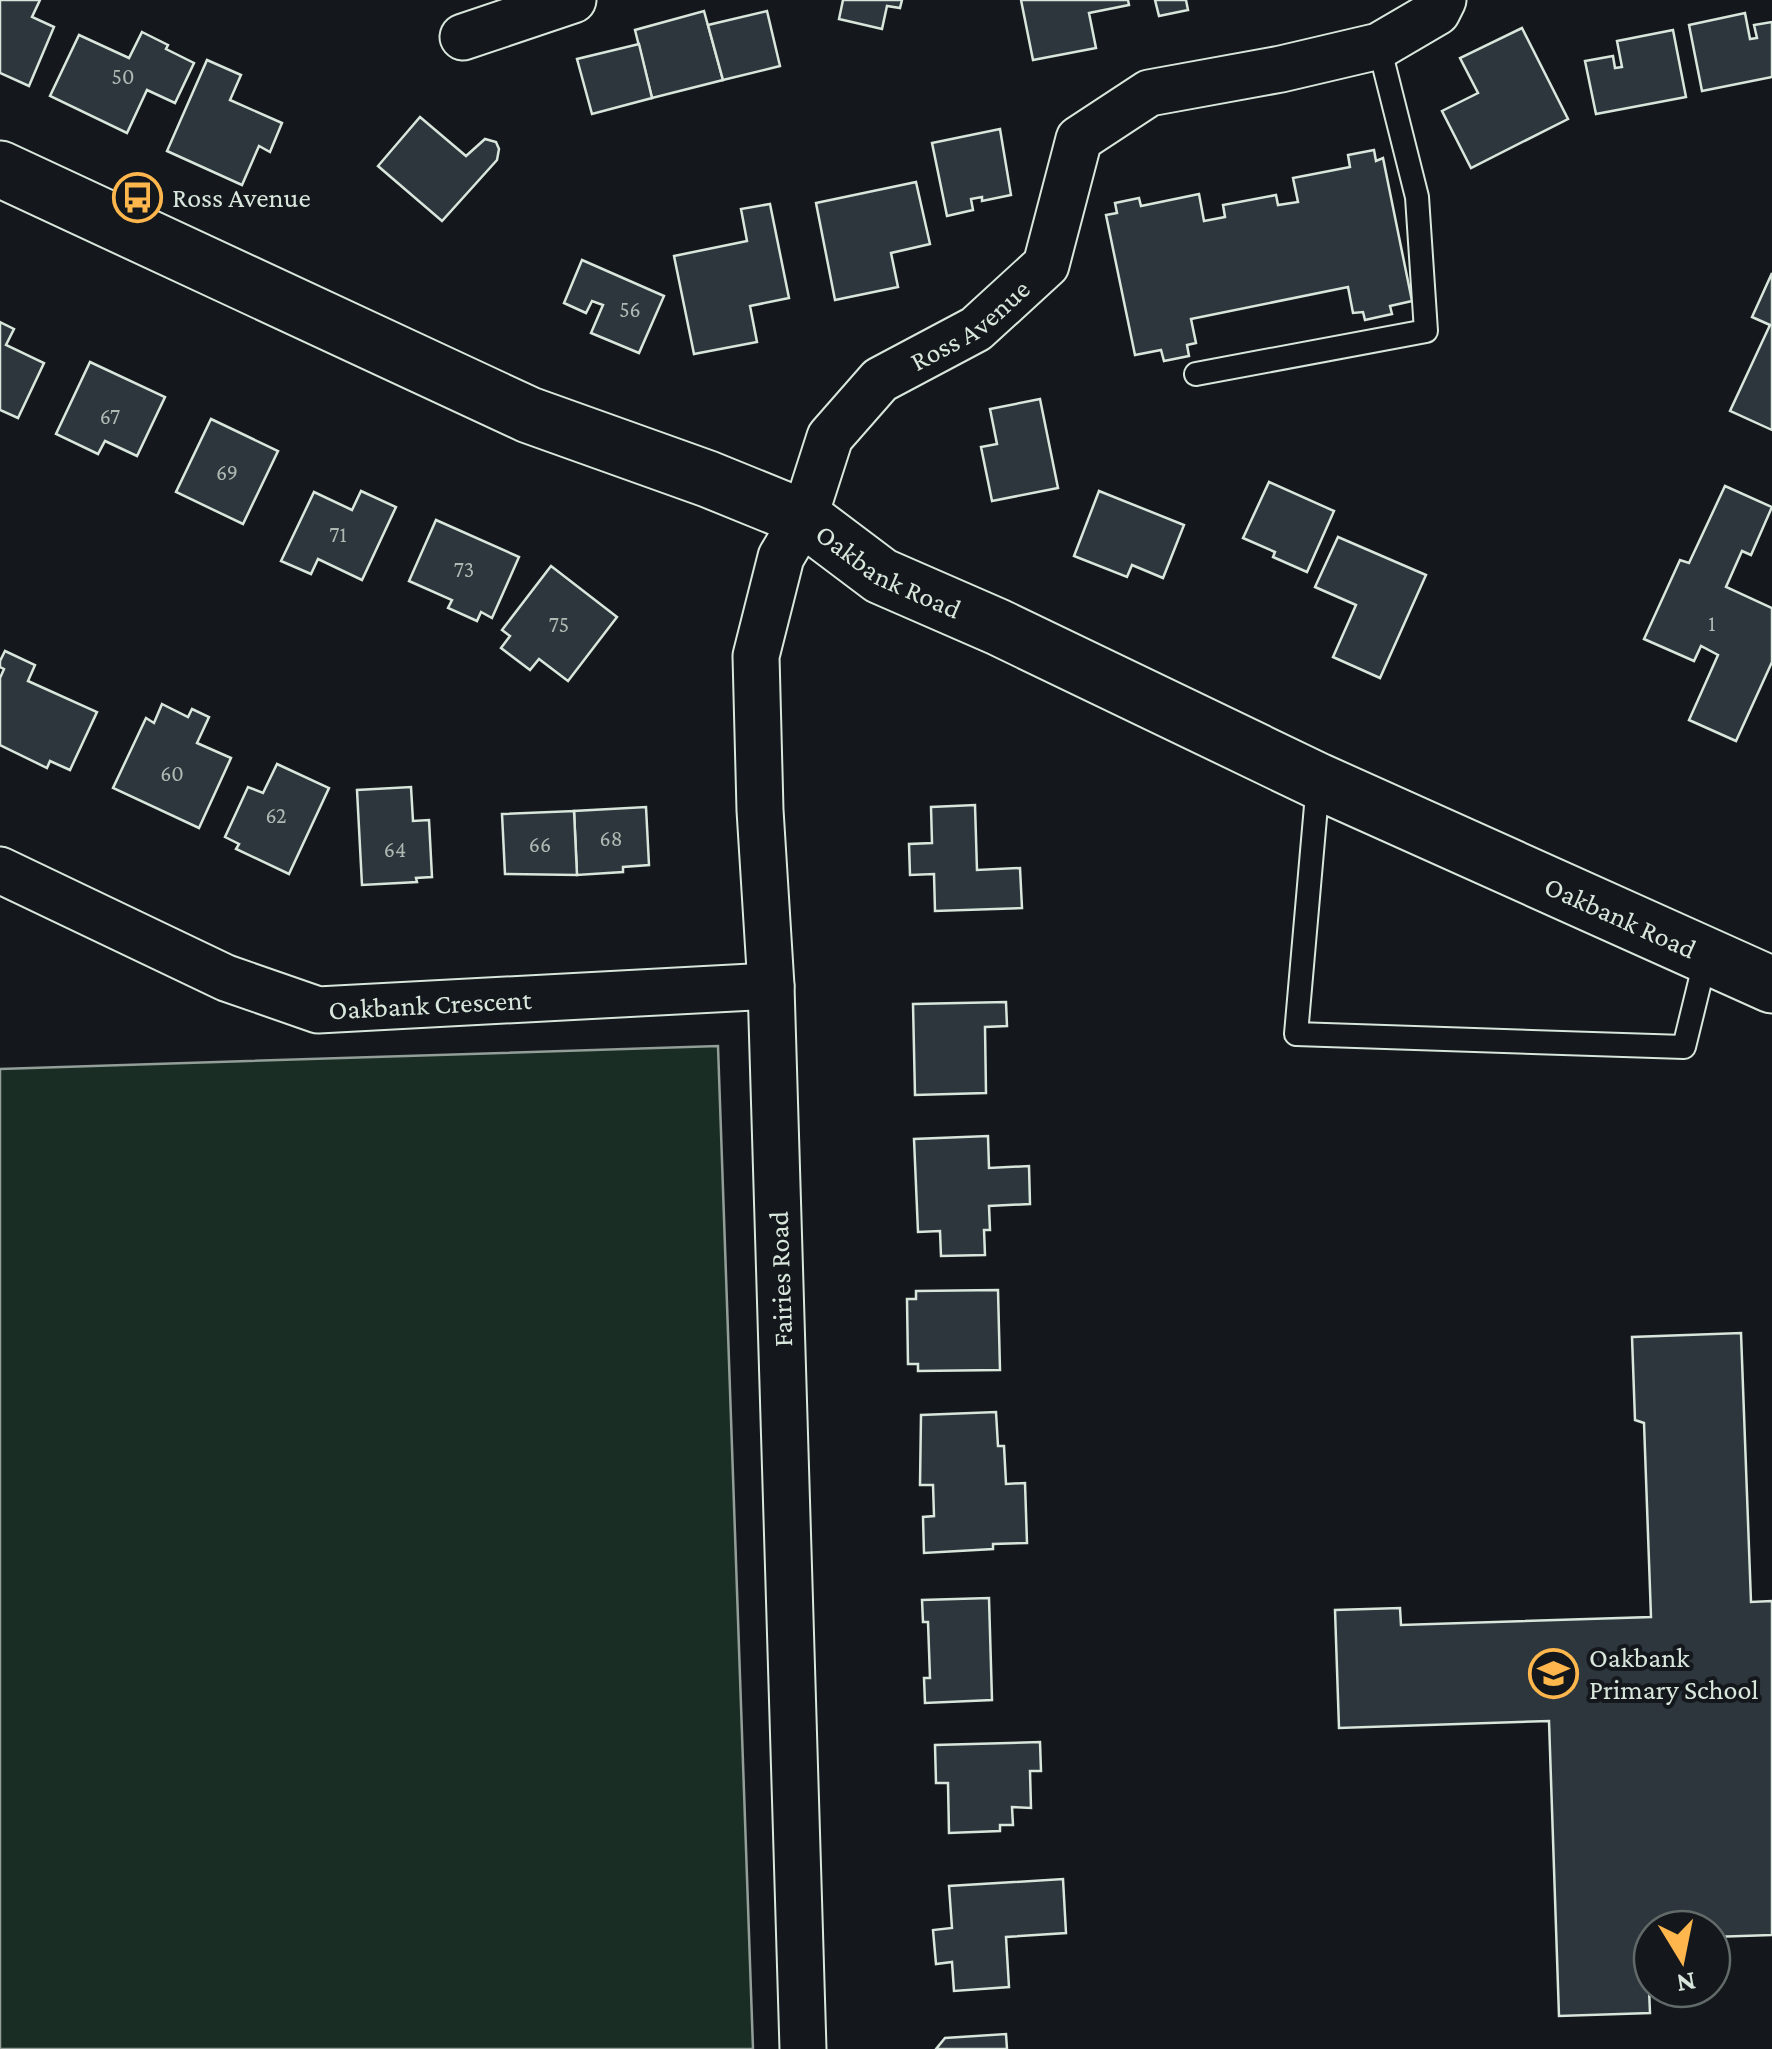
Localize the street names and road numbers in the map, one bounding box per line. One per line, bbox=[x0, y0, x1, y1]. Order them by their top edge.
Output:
street label: Ross Avenue bbox=[905, 273, 1036, 377]
street label: Oakbank Road bbox=[810, 518, 966, 625]
street label: Oakbank Road bbox=[1540, 870, 1701, 965]
street label: Oakbank Crescent bbox=[328, 984, 533, 1025]
street label: Fairies Road bbox=[763, 1210, 798, 1348]

